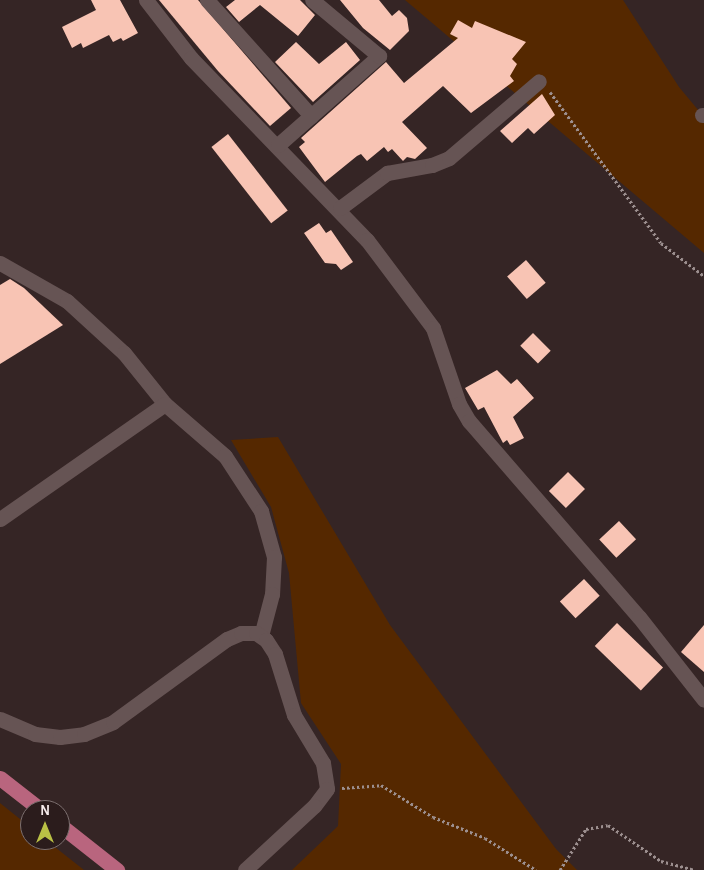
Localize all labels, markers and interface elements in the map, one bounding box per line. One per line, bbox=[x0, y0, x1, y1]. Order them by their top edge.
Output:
north arrow bbox=[20, 800, 70, 850]
text: N bbox=[40, 804, 50, 818]

